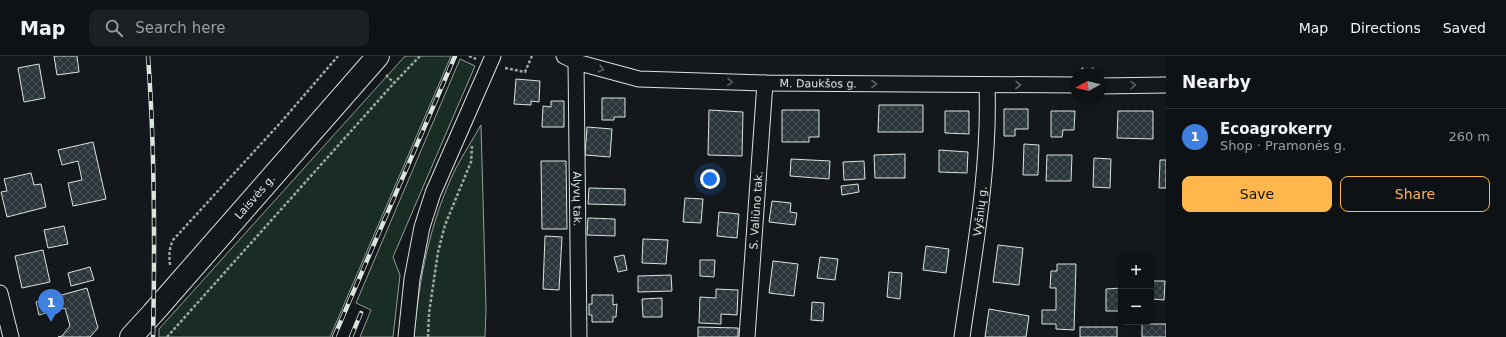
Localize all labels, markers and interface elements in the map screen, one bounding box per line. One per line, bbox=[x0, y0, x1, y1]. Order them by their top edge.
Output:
search box bbox=[89, 10, 369, 46]
text: Map bbox=[20, 17, 65, 39]
icon: search bbox=[103, 17, 125, 39]
text: Search here bbox=[135, 19, 225, 37]
text: Map bbox=[1299, 20, 1328, 36]
text: Directions bbox=[1350, 20, 1421, 36]
text: Saved bbox=[1443, 20, 1486, 36]
one-way arrow bbox=[597, 64, 604, 73]
north arrow bbox=[1070, 68, 1106, 104]
text: Nearby bbox=[1182, 72, 1251, 92]
street label: M. Daukšos g. bbox=[780, 77, 857, 90]
one-way arrow bbox=[727, 78, 733, 86]
one-way arrow bbox=[871, 80, 877, 88]
one-way arrow bbox=[1015, 81, 1021, 89]
one-way arrow bbox=[1130, 81, 1136, 89]
text: Ecoagrokerry bbox=[1220, 120, 1332, 138]
text: 1 bbox=[1190, 129, 1200, 144]
text: 260 m bbox=[1448, 129, 1490, 144]
text: Shop · Pramonės g. bbox=[1220, 138, 1346, 153]
your location bbox=[700, 169, 720, 189]
street label: Alyvų tak. bbox=[571, 171, 584, 227]
street label: S. Valiūno tak. bbox=[747, 171, 765, 250]
street label: Laisvės g. bbox=[232, 172, 278, 222]
button: Save bbox=[1182, 176, 1332, 212]
button: Share bbox=[1340, 176, 1490, 212]
street label: Vyšnių g. bbox=[970, 186, 989, 237]
map controls bbox=[1118, 253, 1154, 325]
button: + bbox=[1118, 253, 1154, 289]
pin: 1 bbox=[38, 289, 64, 322]
button: − bbox=[1118, 289, 1154, 325]

